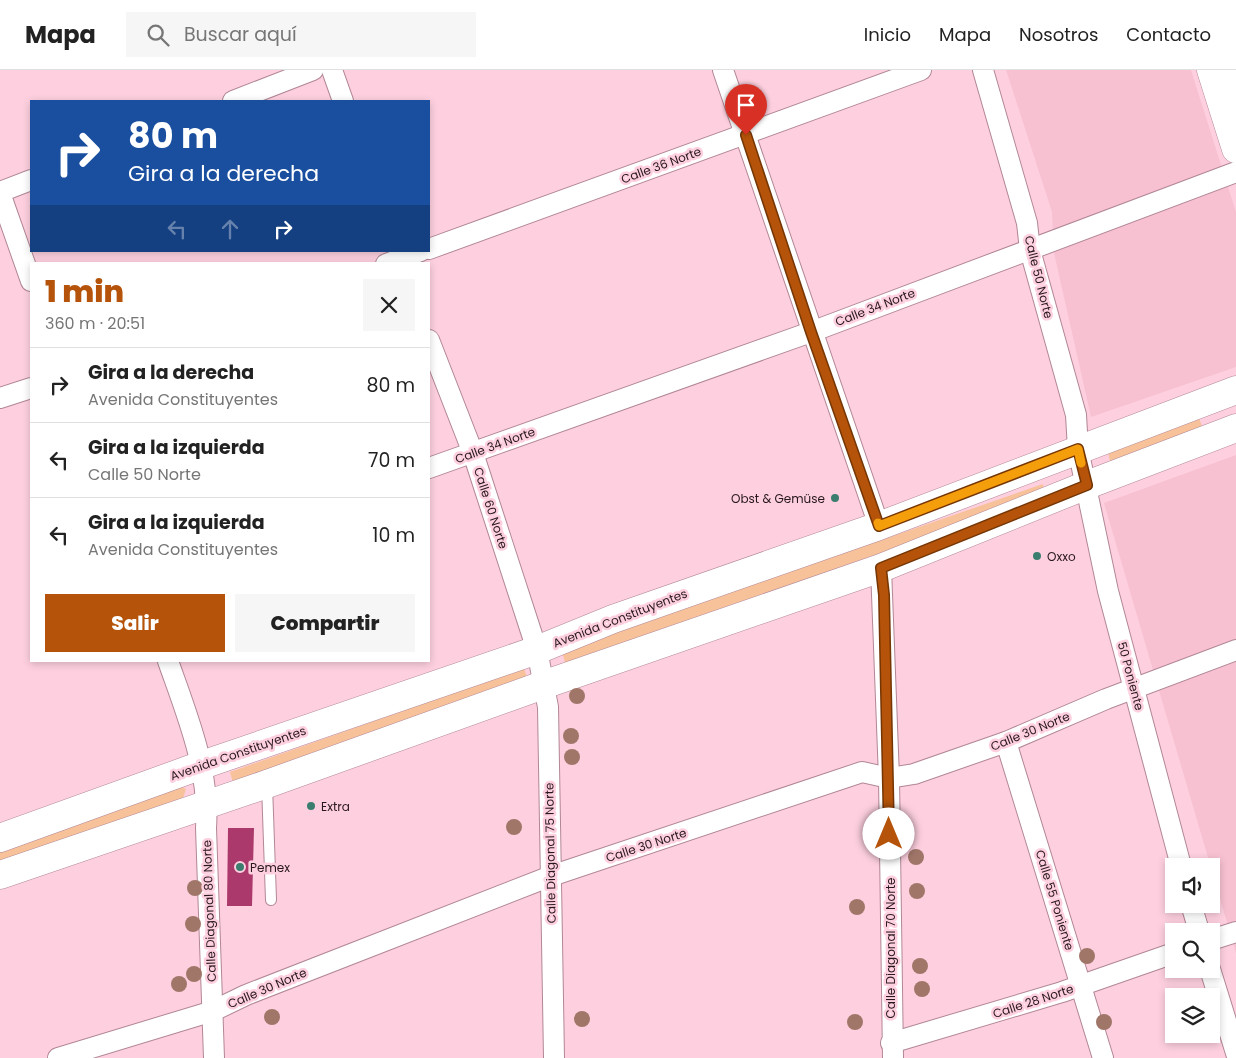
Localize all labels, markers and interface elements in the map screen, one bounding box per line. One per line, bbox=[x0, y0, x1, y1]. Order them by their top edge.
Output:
search box bbox=[126, 12, 476, 57]
text: Mapa bbox=[25, 18, 96, 51]
icon: search bbox=[144, 21, 172, 49]
text: Buscar aquí bbox=[184, 21, 297, 48]
text: Inicio bbox=[864, 22, 911, 47]
text: Mapa bbox=[939, 22, 991, 47]
text: Nosotros bbox=[1019, 22, 1098, 47]
text: Contacto bbox=[1126, 22, 1211, 47]
pin bbox=[725, 84, 767, 135]
icon: arrive bbox=[732, 91, 760, 119]
text: 80 m bbox=[128, 111, 218, 160]
icon: right bbox=[45, 120, 110, 185]
street label: Calle 36 Norte bbox=[619, 143, 703, 187]
text: Gira a la derecha bbox=[128, 158, 319, 189]
icon: left bbox=[163, 215, 191, 243]
icon: ahead bbox=[216, 215, 244, 243]
icon: right bbox=[269, 215, 297, 243]
street label: Calle 50 Norte bbox=[1021, 234, 1057, 320]
text: 1 min bbox=[45, 270, 124, 313]
button: close bbox=[363, 279, 415, 331]
street label: Calle 34 Norte bbox=[833, 284, 917, 330]
text: 360 m · 20:51 bbox=[45, 312, 145, 335]
text: Gira a la derecha bbox=[88, 359, 254, 386]
icon: right bbox=[45, 371, 73, 399]
text: 80 m bbox=[366, 372, 415, 399]
text: Avenida Constituyentes bbox=[88, 388, 278, 411]
street label: Calle 34 Norte bbox=[453, 423, 537, 467]
text: Gira a la izquierda bbox=[88, 434, 265, 461]
icon: left bbox=[45, 446, 73, 474]
text: 70 m bbox=[368, 447, 415, 474]
text: Calle 50 Norte bbox=[88, 463, 201, 486]
street label: Calle 60 Norte bbox=[470, 465, 512, 551]
place label: Obst & Gemüse bbox=[731, 490, 825, 507]
marker: Obst & Gemüse bbox=[829, 492, 841, 504]
text: Gira a la izquierda bbox=[88, 509, 265, 536]
icon: left bbox=[45, 521, 73, 549]
text: 10 m bbox=[372, 522, 415, 549]
text: Avenida Constituyentes bbox=[88, 538, 278, 561]
place label: Oxxo bbox=[1047, 548, 1076, 565]
marker: Oxxo bbox=[1031, 550, 1043, 562]
street label: Avenida Constituyentes bbox=[550, 585, 690, 651]
button: Salir bbox=[45, 594, 225, 652]
button: Compartir bbox=[235, 594, 415, 652]
street label: 50 Poniente bbox=[1114, 640, 1148, 712]
street label: Calle 30 Norte bbox=[988, 707, 1072, 755]
street label: Avenida Constituyentes bbox=[168, 722, 308, 784]
street label: Calle Diagonal 75 Norte bbox=[540, 782, 560, 924]
place label: Extra bbox=[321, 798, 350, 815]
marker: Extra bbox=[305, 800, 317, 812]
position arrow bbox=[862, 807, 914, 859]
street label: Calle 30 Norte bbox=[603, 824, 689, 866]
street label: Calle Diagonal 80 Norte bbox=[198, 840, 220, 982]
street label: Calle 55 Poniente bbox=[1032, 848, 1078, 952]
map controls bbox=[1165, 858, 1220, 1043]
button: sound bbox=[1165, 858, 1220, 913]
place label: Pemex bbox=[250, 859, 290, 876]
marker: Pemex bbox=[234, 861, 246, 873]
street label: Calle Diagonal 70 Norte bbox=[882, 878, 899, 1018]
button: search bbox=[1165, 923, 1220, 978]
street label: Calle 30 Norte bbox=[225, 964, 309, 1012]
street label: Calle 28 Norte bbox=[990, 980, 1076, 1022]
button: layers bbox=[1165, 988, 1220, 1043]

